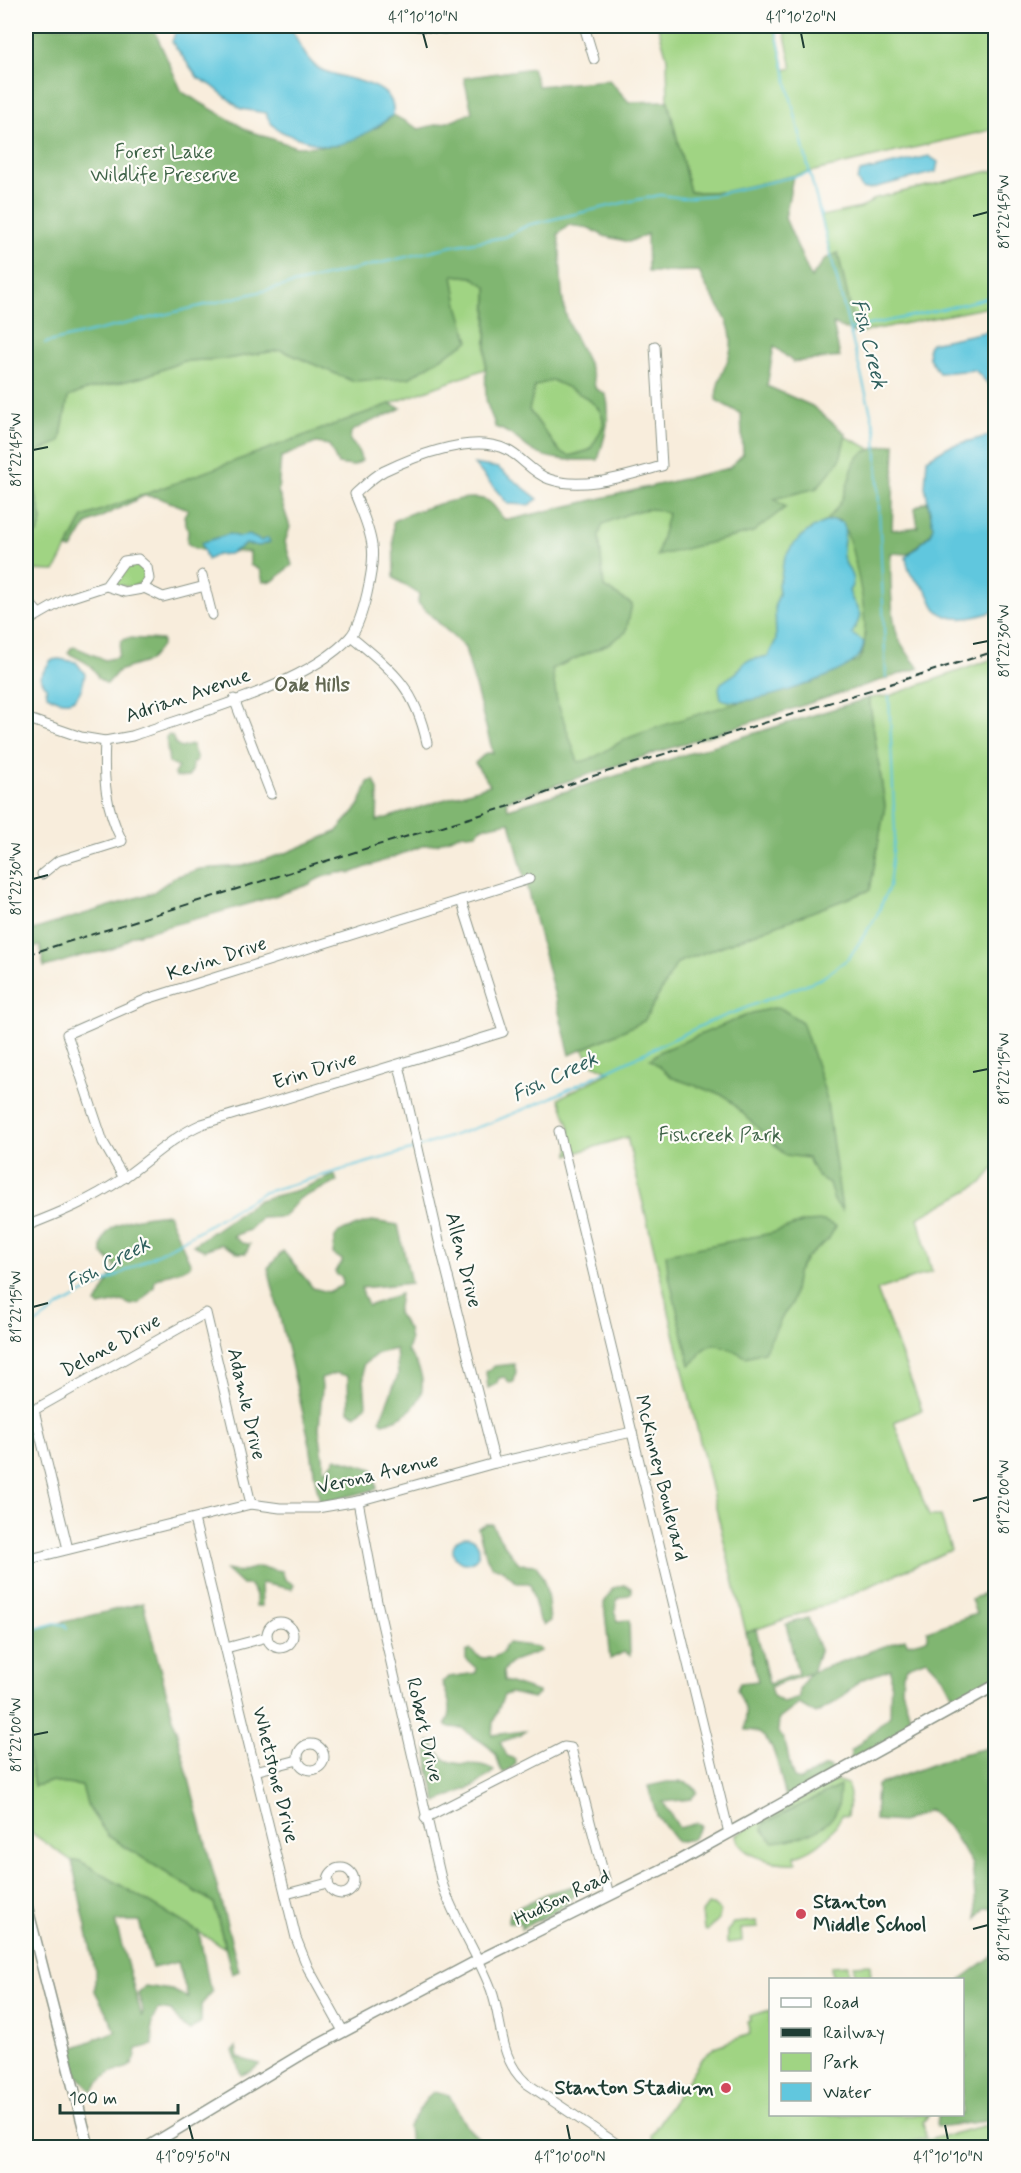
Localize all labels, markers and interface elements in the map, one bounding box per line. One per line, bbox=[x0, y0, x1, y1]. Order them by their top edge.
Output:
text: 41°10'10"N bbox=[388, 8, 458, 28]
text: 41°10'20"N bbox=[766, 8, 836, 28]
park label: Forest Lake Wildlife Preserve bbox=[90, 139, 238, 189]
text: 81°22'45"W bbox=[995, 175, 1015, 249]
water label: Fish Creek bbox=[844, 296, 894, 392]
text: 81°22'45"W bbox=[7, 413, 27, 487]
text: 81°22'30"W bbox=[995, 605, 1015, 677]
street label: Adrian Avenue bbox=[122, 662, 254, 730]
district label: Oak Hills bbox=[274, 671, 351, 699]
text: 81°22'30"W bbox=[7, 843, 27, 915]
street label: Kevin Drive bbox=[164, 930, 270, 988]
text: 81°22'15"W bbox=[995, 1033, 1015, 1105]
street label: Erin Drive bbox=[270, 1045, 360, 1097]
water label: Fish Creek bbox=[508, 1045, 602, 1109]
park label: Fishcreek Park bbox=[658, 1122, 782, 1149]
street label: Allen Drive bbox=[438, 1209, 488, 1311]
water label: Fish Creek bbox=[61, 1230, 155, 1298]
text: 81°22'15"W bbox=[7, 1271, 27, 1343]
street label: Delone Drive bbox=[56, 1307, 166, 1385]
street label: Adamle Drive bbox=[220, 1345, 272, 1463]
street label: McKinney Boulevard bbox=[627, 1392, 695, 1564]
street label: Verona Avenue bbox=[315, 1447, 441, 1501]
text: 81°22'00"W bbox=[995, 1460, 1015, 1534]
street label: Robert Drive bbox=[399, 1675, 449, 1785]
text: 81°22'00"W bbox=[7, 1698, 27, 1772]
street label: Whetstone Drive bbox=[245, 1704, 305, 1846]
street label: Hudson Road bbox=[509, 1863, 615, 1933]
place label: Stanton Middle School bbox=[813, 1889, 926, 1939]
text: 81°21'45"W bbox=[995, 1889, 1015, 1961]
marker: Stanton Middle School bbox=[794, 1907, 808, 1921]
legend bbox=[769, 1978, 964, 2116]
text: Road bbox=[823, 1991, 859, 2015]
text: Railway bbox=[823, 2021, 885, 2045]
text: Park bbox=[823, 2051, 859, 2075]
place label: Stanton Stadium bbox=[554, 2075, 714, 2102]
scale bar bbox=[60, 2077, 178, 2115]
marker: Stanton Stadium bbox=[719, 2081, 733, 2095]
text: Water bbox=[823, 2081, 872, 2105]
text: 100 m bbox=[69, 2087, 117, 2111]
text: 41°09'50"N bbox=[156, 2148, 230, 2168]
text: 41°10'00"N bbox=[534, 2148, 606, 2168]
text: 41°10'10"N bbox=[913, 2148, 983, 2168]

